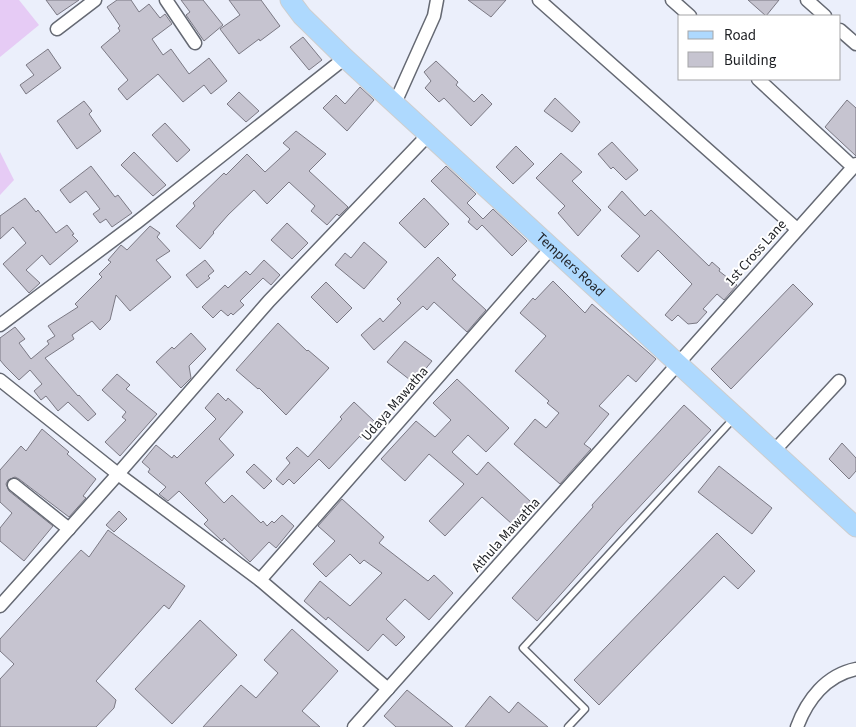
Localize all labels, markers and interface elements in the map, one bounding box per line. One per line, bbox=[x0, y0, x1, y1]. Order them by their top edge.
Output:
legend bbox=[678, 15, 841, 80]
text: Road bbox=[724, 25, 756, 46]
text: Building bbox=[724, 50, 777, 71]
street label: 1st Cross Lane bbox=[721, 215, 791, 291]
street label: Templers Road bbox=[532, 228, 609, 302]
street label: Udaya Mawatha bbox=[357, 362, 433, 446]
street label: Athula Mawatha bbox=[467, 493, 545, 577]

